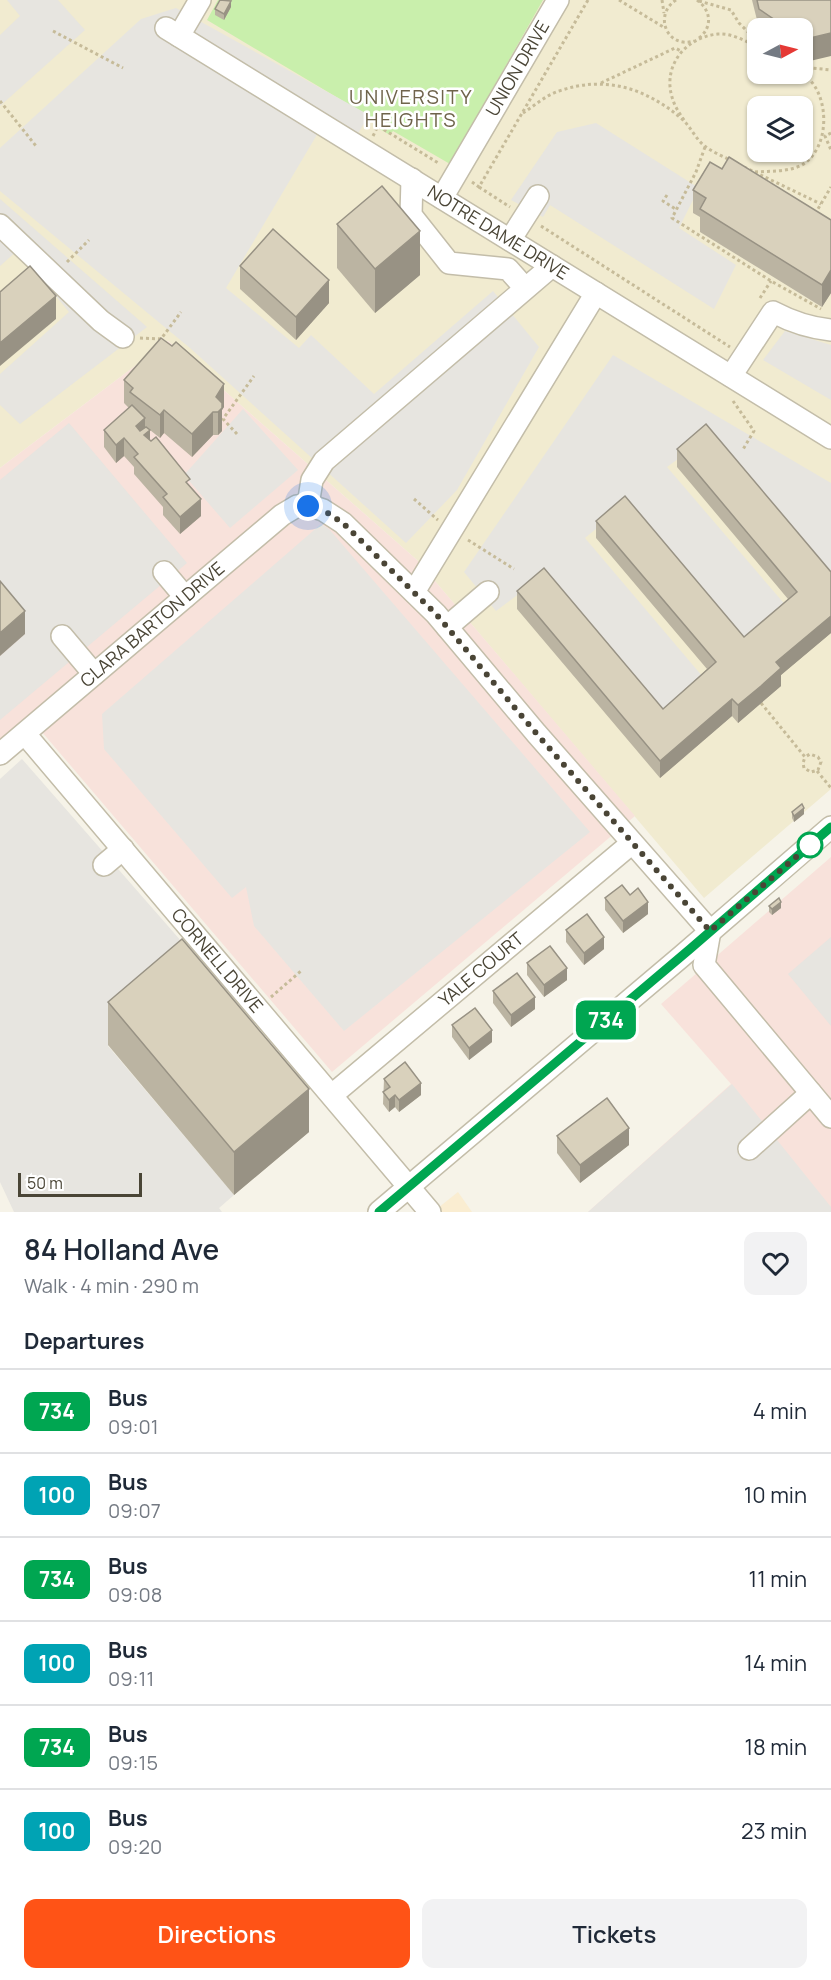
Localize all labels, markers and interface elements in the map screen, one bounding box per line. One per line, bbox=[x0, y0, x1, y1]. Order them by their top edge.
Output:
street label: UNION DRIVE bbox=[480, 16, 554, 120]
north arrow bbox=[747, 18, 813, 84]
map controls bbox=[747, 18, 813, 162]
district label: UNIVERSITY HEIGHTS bbox=[349, 83, 473, 133]
button: layers bbox=[747, 96, 813, 162]
street label: NOTRE DAME DRIVE bbox=[423, 179, 574, 285]
your location bbox=[293, 491, 323, 521]
street label: CLARA BARTON DRIVE bbox=[75, 556, 229, 692]
unlabelled marker bbox=[797, 832, 823, 858]
street label: CORNELL DRIVE bbox=[167, 903, 269, 1017]
street label: YALE COURT bbox=[433, 926, 528, 1011]
line badge: 734 bbox=[572, 1000, 640, 1040]
text: 734 bbox=[588, 1006, 624, 1034]
scale bar bbox=[18, 1170, 142, 1198]
text: 50 m bbox=[27, 1172, 63, 1194]
text: 84 Holland Ave bbox=[24, 1230, 219, 1268]
button: heart bbox=[744, 1232, 807, 1295]
text: Walk · 4 min · 290 m bbox=[24, 1272, 199, 1299]
text: Departures bbox=[24, 1326, 144, 1356]
text: Bus bbox=[108, 1383, 148, 1413]
text: 4 min bbox=[753, 1396, 807, 1426]
text: 734 bbox=[39, 1397, 75, 1425]
text: 09:01 bbox=[108, 1413, 159, 1440]
text: Bus bbox=[108, 1467, 148, 1497]
text: 10 min bbox=[744, 1480, 807, 1510]
text: 100 bbox=[39, 1481, 75, 1509]
text: 09:07 bbox=[108, 1497, 161, 1524]
text: Bus bbox=[108, 1551, 148, 1581]
text: 11 min bbox=[749, 1564, 807, 1594]
text: 734 bbox=[39, 1565, 75, 1593]
text: 09:08 bbox=[108, 1581, 162, 1608]
text: Bus bbox=[108, 1635, 148, 1665]
text: 14 min bbox=[744, 1648, 807, 1678]
text: 100 bbox=[39, 1649, 75, 1677]
text: 09:11 bbox=[108, 1665, 154, 1692]
text: Bus bbox=[108, 1719, 148, 1749]
text: 18 min bbox=[744, 1732, 807, 1762]
text: 734 bbox=[39, 1733, 75, 1761]
text: 09:15 bbox=[108, 1749, 158, 1776]
text: Bus bbox=[108, 1803, 148, 1833]
text: 23 min bbox=[741, 1816, 807, 1846]
text: 100 bbox=[39, 1817, 75, 1845]
text: 09:20 bbox=[108, 1833, 162, 1860]
button: Directions bbox=[24, 1899, 410, 1968]
button: Tickets bbox=[422, 1899, 807, 1968]

